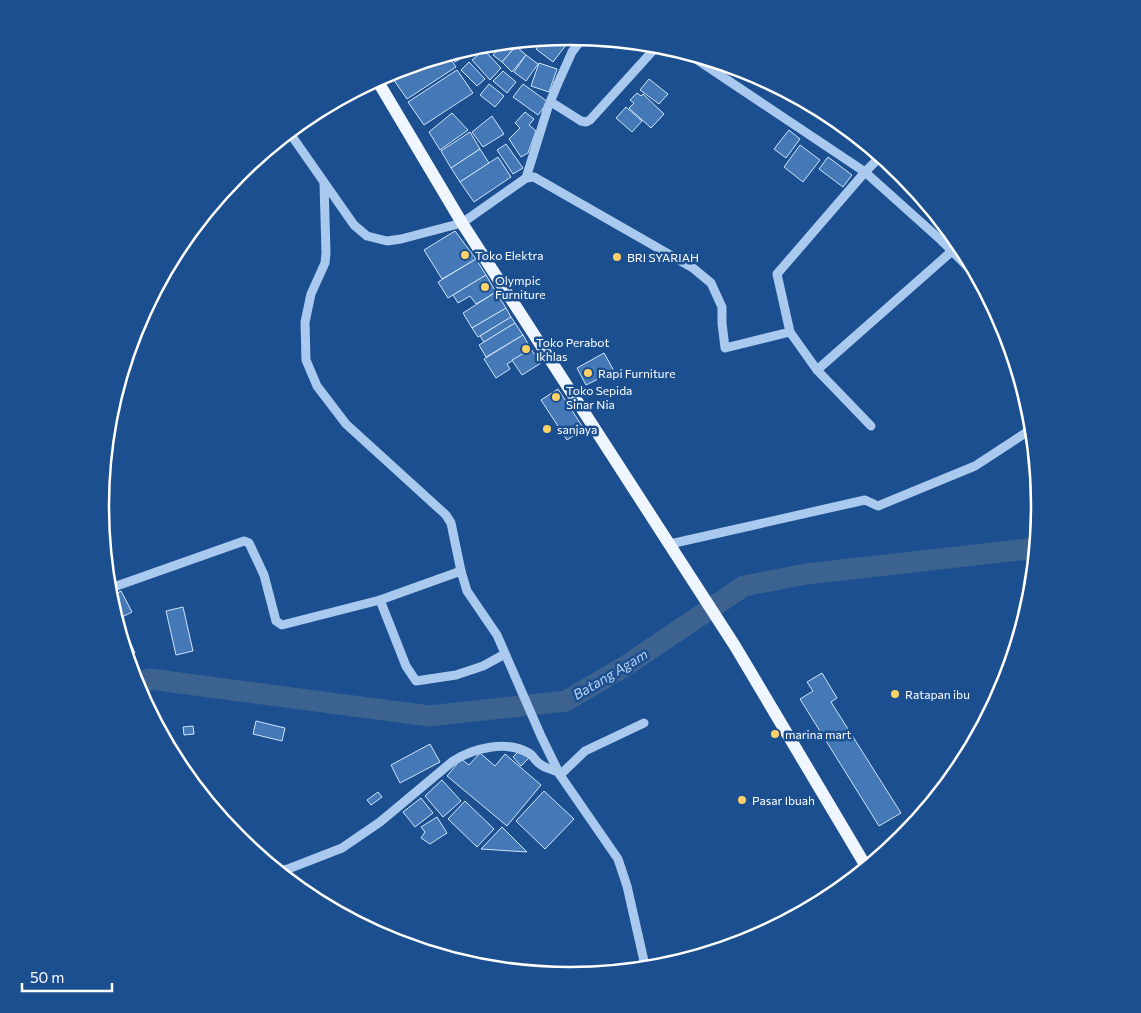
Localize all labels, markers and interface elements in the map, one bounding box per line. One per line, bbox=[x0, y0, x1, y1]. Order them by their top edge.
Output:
place label: Toko Elektra bbox=[475, 248, 544, 262]
marker: Toko Elektra bbox=[459, 249, 471, 261]
place label: BRI SYARIAH bbox=[627, 250, 699, 264]
marker: BRI SYARIAH bbox=[611, 251, 623, 263]
place label: Olympic Furniture bbox=[495, 273, 546, 301]
marker: Olympic Furniture bbox=[479, 281, 491, 293]
place label: Toko Perabot Ikhlas bbox=[536, 335, 609, 363]
marker: Toko Perabot Ikhlas bbox=[520, 343, 532, 355]
place label: Rapi Furniture bbox=[598, 366, 675, 380]
marker: Rapi Furniture bbox=[582, 367, 594, 379]
place label: Toko Sepida Sinar Nia bbox=[566, 383, 632, 411]
marker: Toko Sepida Sinar Nia bbox=[550, 391, 562, 403]
place label: sanjaya bbox=[557, 422, 597, 436]
marker: sanjaya bbox=[541, 423, 553, 435]
water label: Batang Agam bbox=[570, 645, 650, 703]
place label: Ratapan ibu bbox=[905, 687, 970, 701]
marker: Ratapan ibu bbox=[889, 688, 901, 700]
place label: marina mart bbox=[785, 727, 852, 741]
marker: marina mart bbox=[769, 728, 781, 740]
place label: Pasar Ibuah bbox=[752, 793, 815, 807]
marker: Pasar Ibuah bbox=[736, 794, 748, 806]
scale bar bbox=[22, 960, 112, 992]
text: 50 m bbox=[30, 968, 64, 986]

